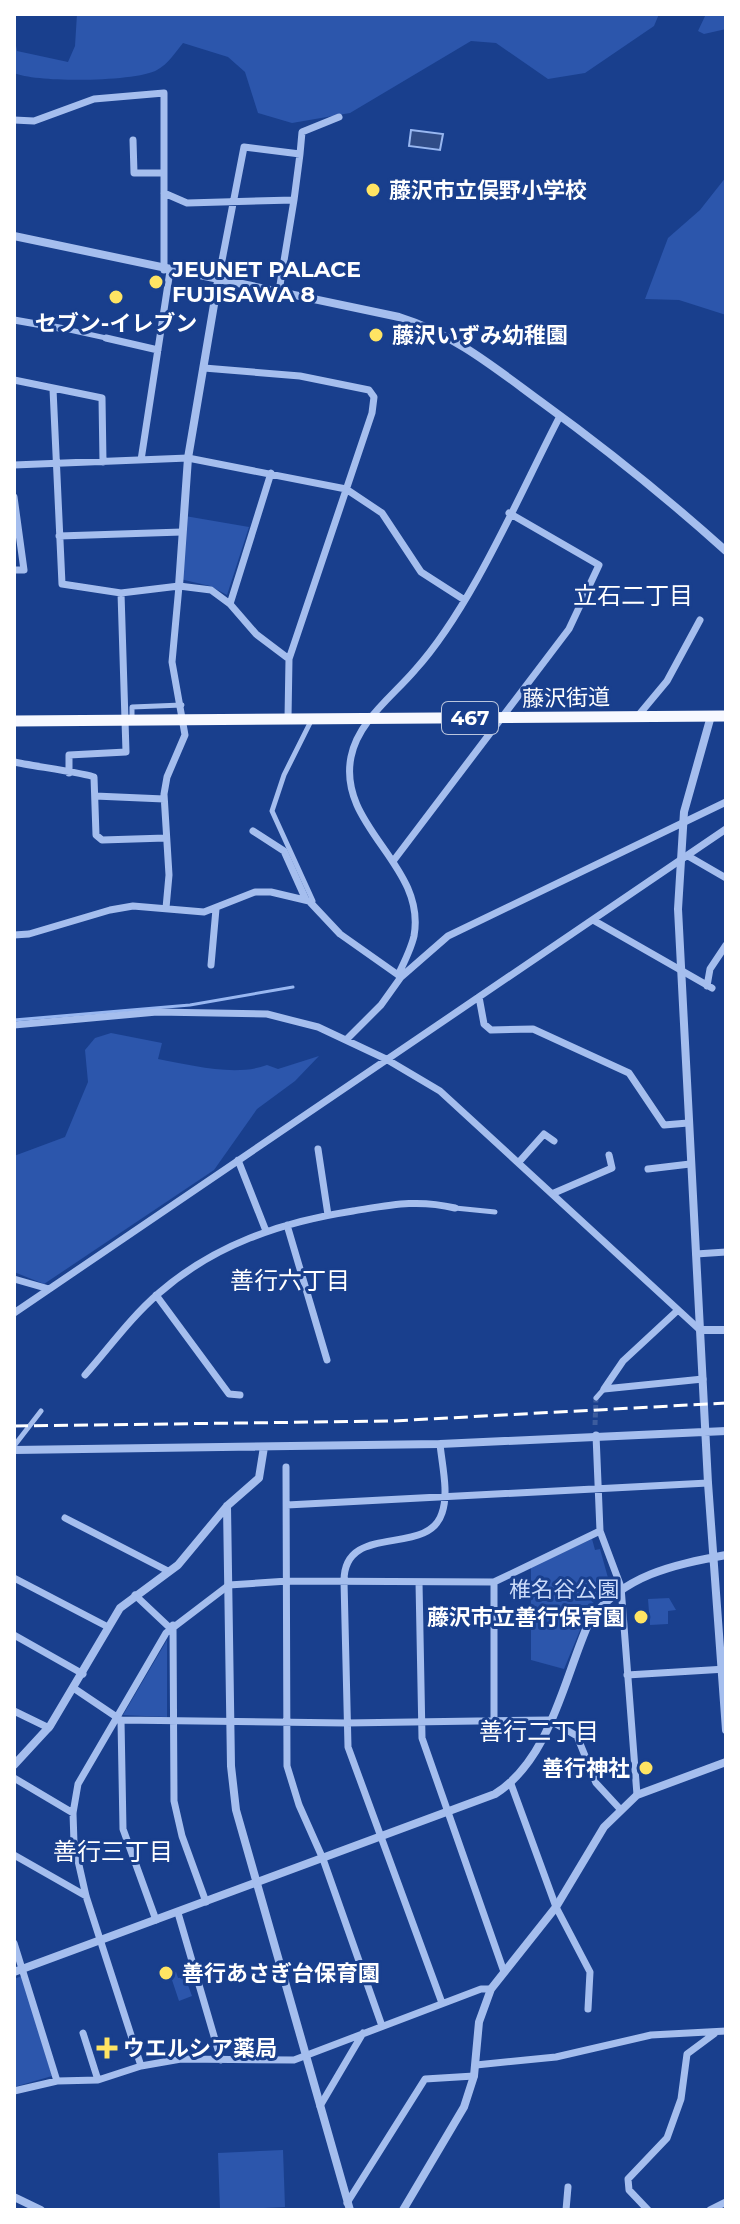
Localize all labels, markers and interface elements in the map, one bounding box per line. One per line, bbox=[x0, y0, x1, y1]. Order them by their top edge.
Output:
place label: 藤沢市立俣野小学校 bbox=[389, 177, 587, 204]
marker: 藤沢市立俣野小学校 bbox=[364, 181, 382, 199]
place label: JEUNET PALACE FUJISAWA 8 bbox=[171, 256, 361, 308]
marker: JEUNET PALACE FUJISAWA 8 bbox=[147, 273, 165, 291]
marker: セブン-イレブン bbox=[107, 288, 125, 306]
place label: セブン-イレブン bbox=[35, 310, 197, 337]
place label: 藤沢いずみ幼稚園 bbox=[392, 322, 568, 349]
marker: 藤沢いずみ幼稚園 bbox=[367, 326, 385, 344]
district label: 立石二丁目 bbox=[573, 581, 693, 610]
street label: 藤沢街道 bbox=[522, 684, 610, 712]
road number: 467 bbox=[442, 702, 498, 734]
district label: 善行六丁目 bbox=[230, 1266, 350, 1295]
park label: 椎名谷公園 bbox=[509, 1576, 619, 1603]
place label: 藤沢市立善行保育園 bbox=[427, 1604, 625, 1631]
marker: 藤沢市立善行保育園 bbox=[632, 1608, 650, 1626]
district label: 善行二丁目 bbox=[479, 1717, 599, 1746]
place label: 善行神社 bbox=[542, 1755, 630, 1782]
marker: 善行神社 bbox=[637, 1759, 655, 1777]
district label: 善行三丁目 bbox=[53, 1837, 173, 1866]
place label: 善行あさぎ台保育園 bbox=[182, 1960, 380, 1987]
marker: 善行あさぎ台保育園 bbox=[157, 1964, 175, 1982]
place label: ウエルシア薬局 bbox=[123, 2035, 277, 2062]
marker: ウエルシア薬局 bbox=[98, 2039, 116, 2057]

